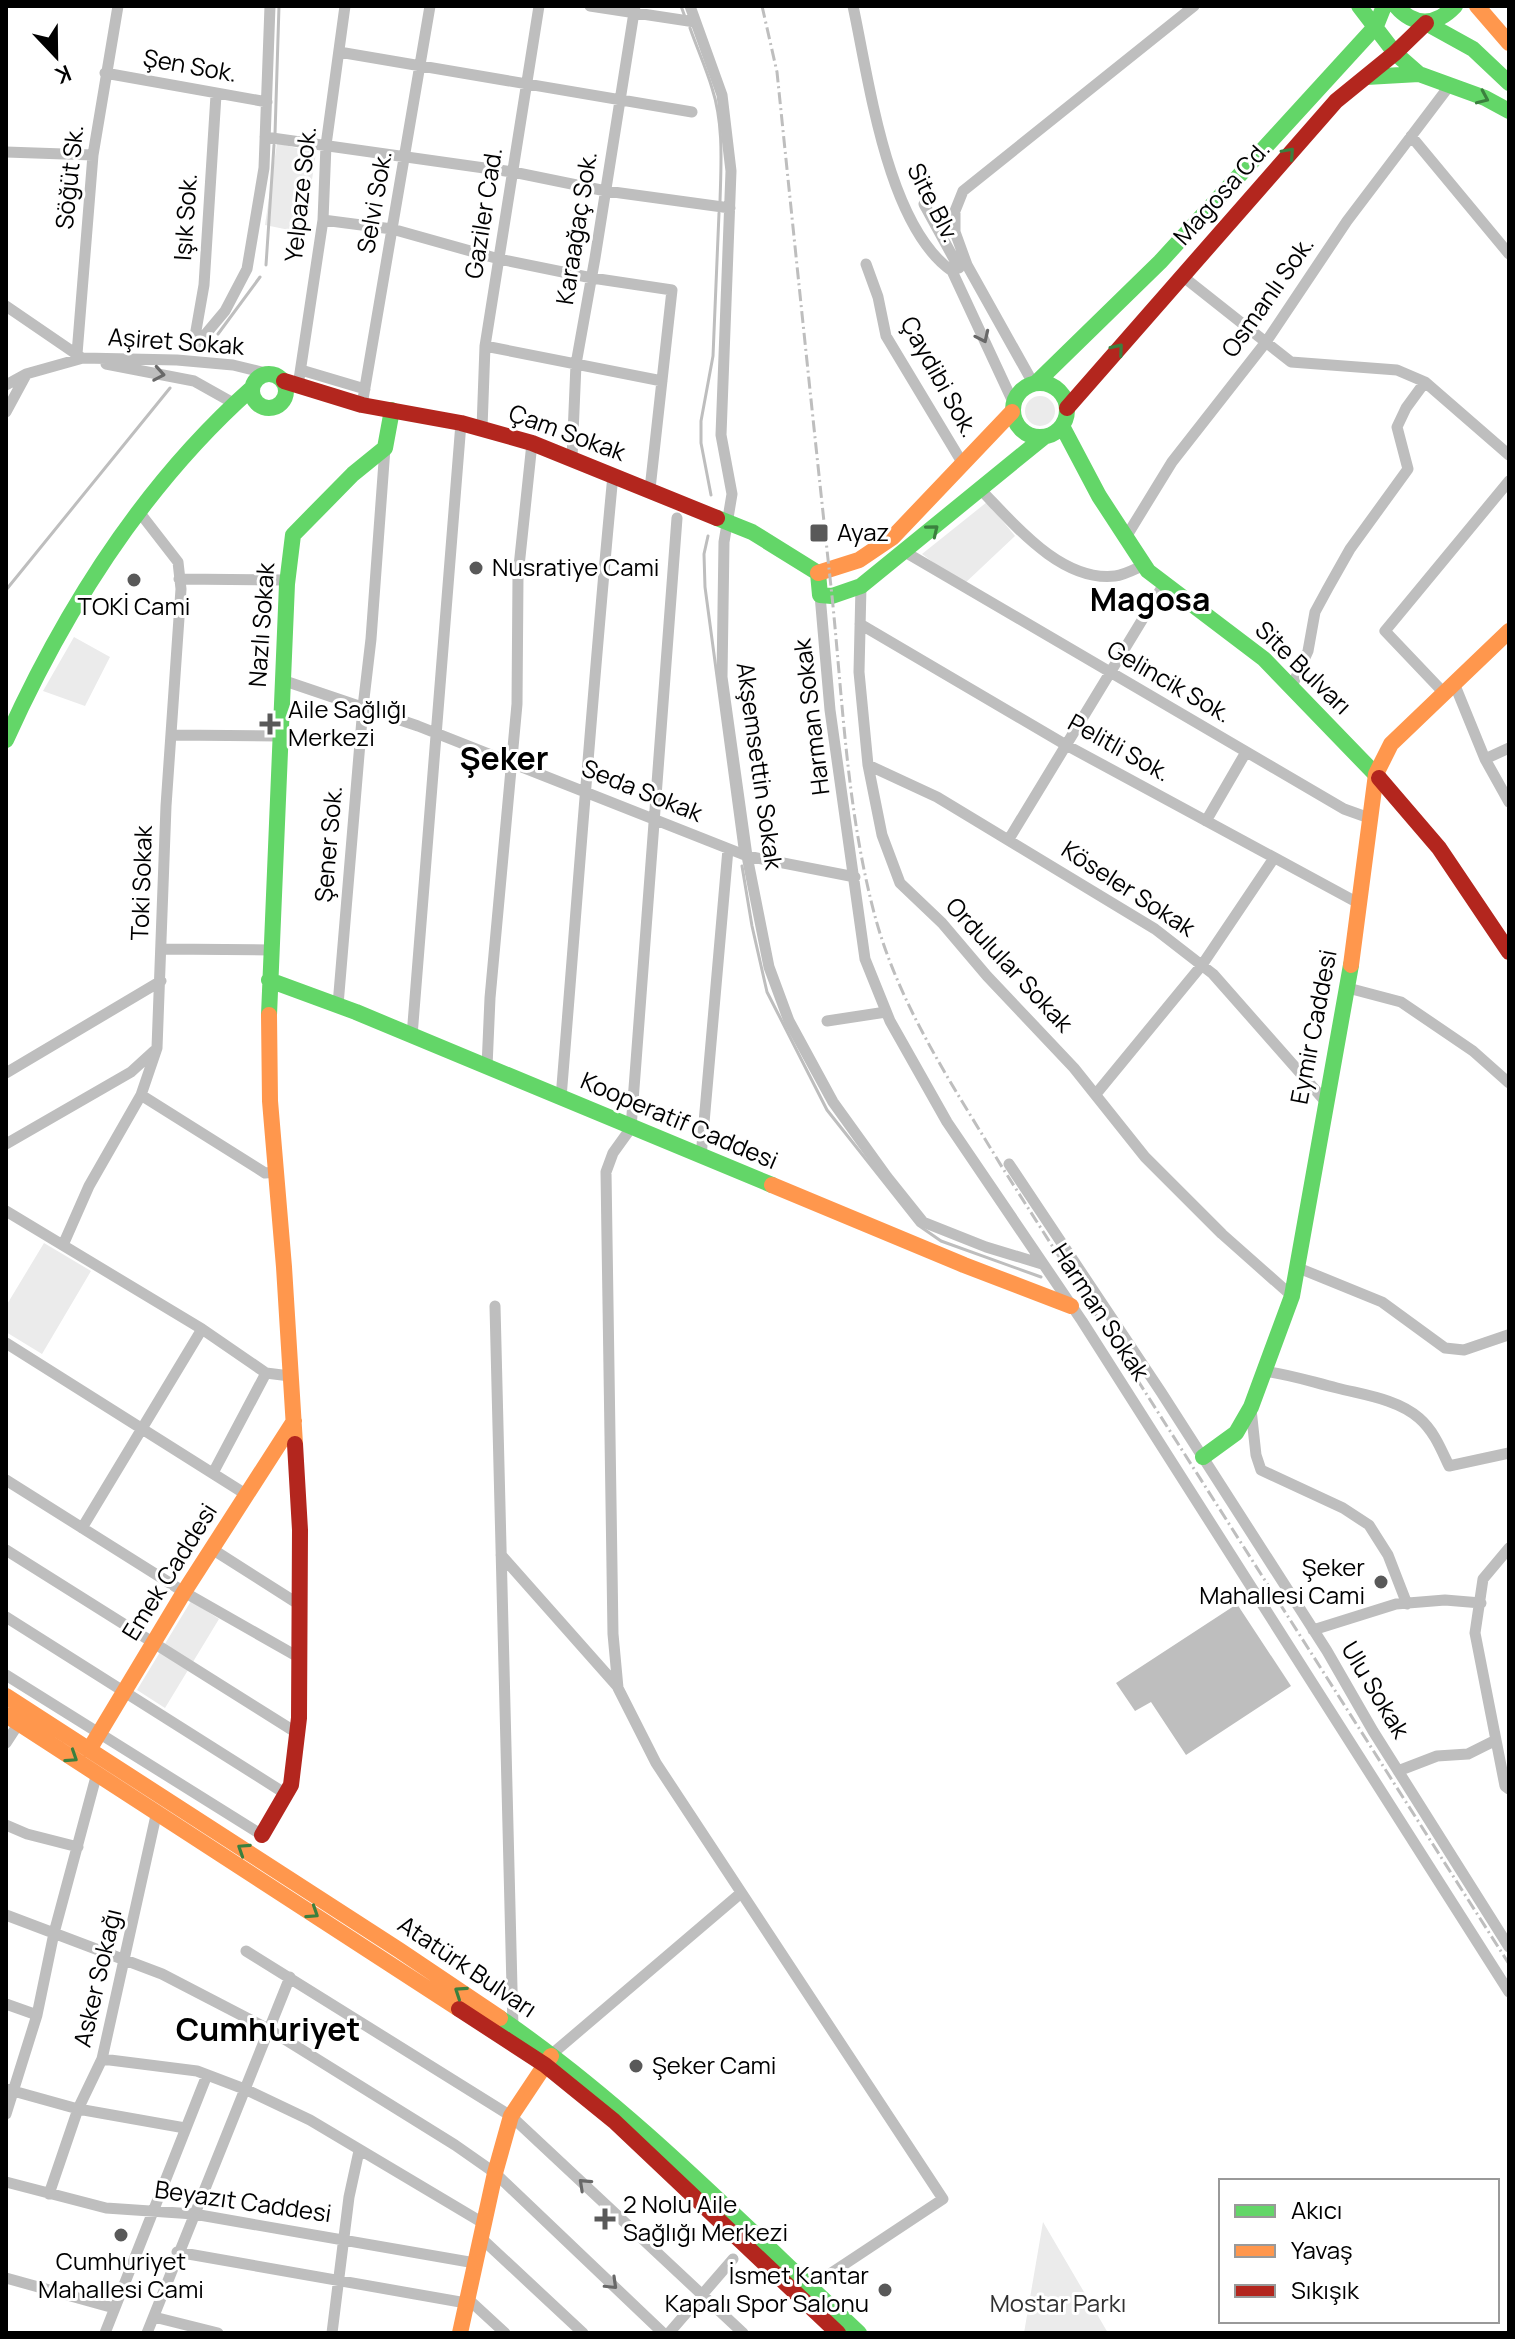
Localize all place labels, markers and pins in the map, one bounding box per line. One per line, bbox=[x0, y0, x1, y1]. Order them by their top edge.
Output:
place label: Ayaz bbox=[837, 515, 889, 548]
marker: Ayaz bbox=[808, 522, 830, 544]
place label: Nusratiye Cami bbox=[492, 550, 659, 583]
marker: Nusratiye Cami bbox=[467, 559, 485, 577]
marker: TOKİ Cami bbox=[125, 571, 143, 589]
place label: TOKİ Cami bbox=[78, 589, 190, 622]
place label: Aile Sağlığı Merkezi bbox=[288, 692, 407, 753]
marker: Aile Sağlığı Merkezi bbox=[259, 713, 281, 735]
place label: Şeker Mahallesi Cami bbox=[1199, 1550, 1365, 1611]
marker: Şeker Mahallesi Cami bbox=[1372, 1573, 1390, 1591]
place label: Şeker Cami bbox=[652, 2048, 776, 2081]
marker: Şeker Cami bbox=[627, 2057, 645, 2075]
place label: 2 Nolu Aile Sağlığı Merkezi bbox=[623, 2187, 788, 2248]
marker: 2 Nolu Aile Sağlığı Merkezi bbox=[594, 2208, 616, 2230]
marker: Cumhuriyet Mahallesi Cami bbox=[112, 2226, 130, 2244]
place label: Cumhuriyet Mahallesi Cami bbox=[38, 2244, 204, 2305]
place label: İsmet Kantar Kapalı Spor Salonu bbox=[665, 2258, 869, 2319]
marker: İsmet Kantar Kapalı Spor Salonu bbox=[876, 2281, 894, 2299]

